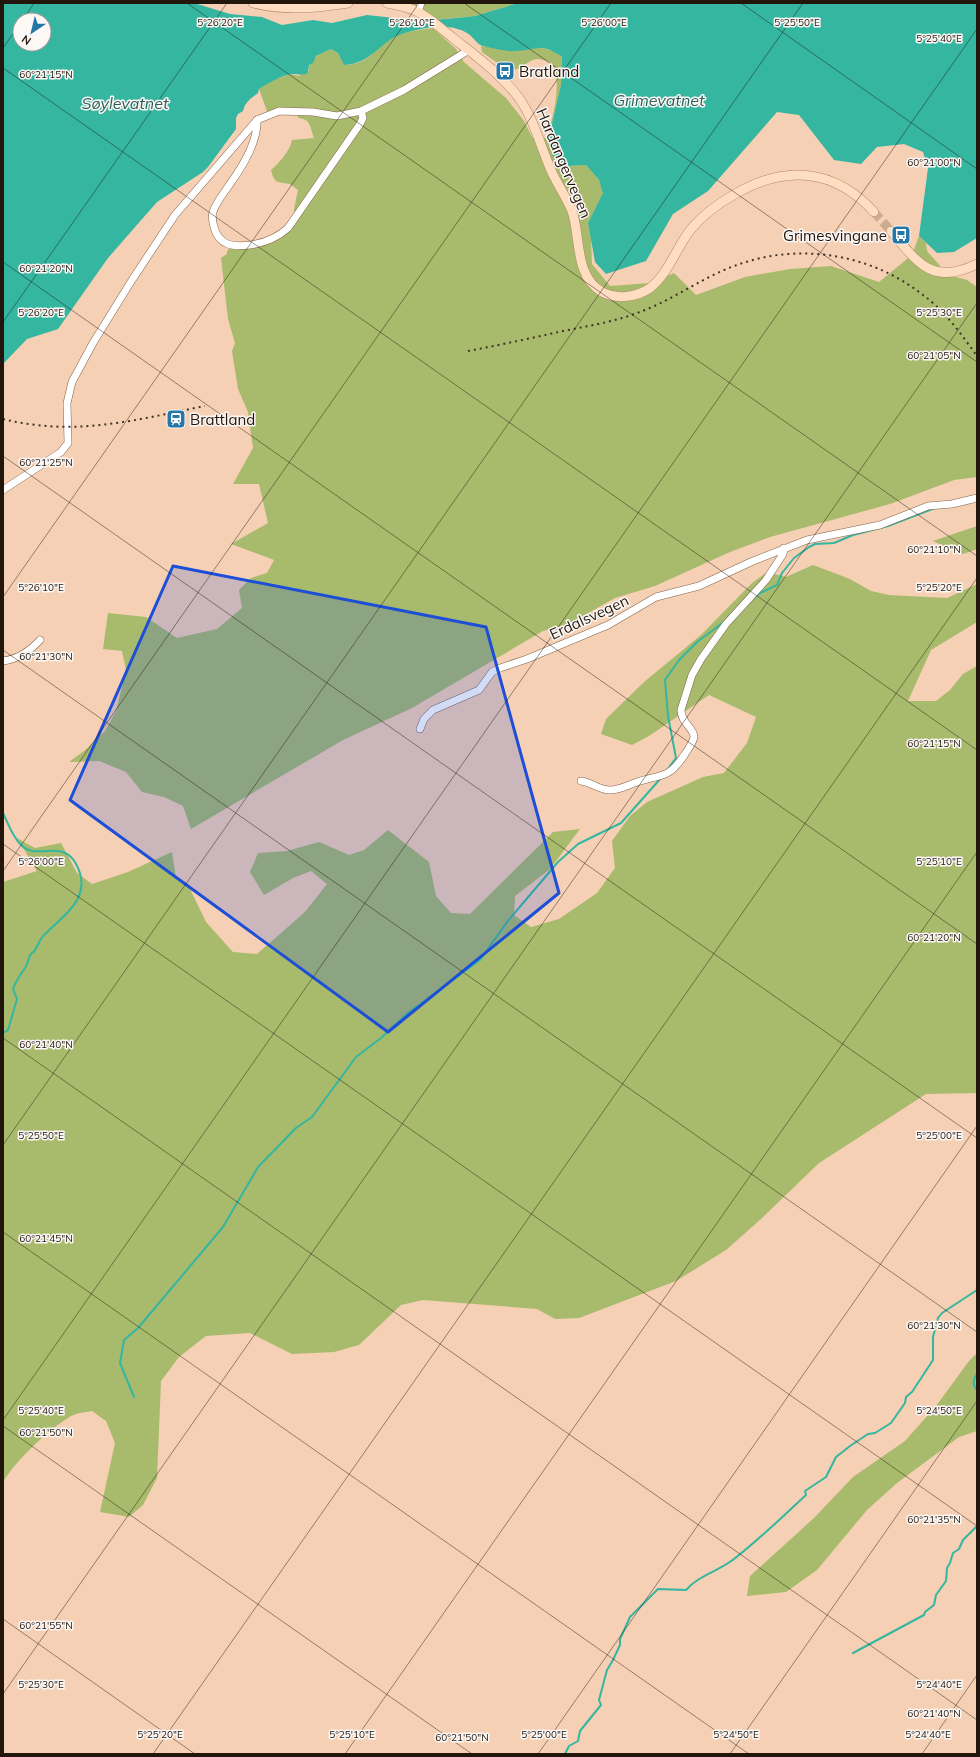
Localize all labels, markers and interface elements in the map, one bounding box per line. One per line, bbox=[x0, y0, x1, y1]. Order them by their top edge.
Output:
north arrow bbox=[12, 12, 52, 52]
text: 5°26'20"E bbox=[197, 16, 243, 29]
text: 5°26'10"E bbox=[389, 16, 435, 29]
text: 5°26'00"E bbox=[581, 16, 627, 29]
text: 5°25'50"E bbox=[774, 16, 820, 29]
text: N bbox=[19, 32, 34, 48]
text: 5°25'40"E bbox=[916, 32, 962, 45]
bus stop icon: Bratland bbox=[494, 60, 516, 82]
place label: Bratland bbox=[519, 62, 579, 81]
text: 60°21'15"N bbox=[19, 68, 73, 81]
water label: Grimevatnet bbox=[613, 90, 705, 110]
water label: Søylevatnet bbox=[81, 93, 169, 113]
street label: Hardangervegen bbox=[532, 105, 596, 221]
text: 60°21'00"N bbox=[907, 156, 961, 169]
bus stop icon: Grimesvingane bbox=[890, 224, 912, 246]
place label: Grimesvingane bbox=[783, 226, 887, 245]
text: 60°21'20"N bbox=[19, 262, 73, 275]
text: 5°26'20"E bbox=[18, 306, 64, 319]
text: 5°25'30"E bbox=[916, 306, 962, 319]
text: 60°21'05"N bbox=[907, 349, 961, 362]
station icon: Brattland bbox=[165, 408, 187, 430]
place label: Brattland bbox=[190, 410, 255, 429]
text: 60°21'25"N bbox=[19, 456, 73, 469]
text: 60°21'10"N bbox=[907, 543, 961, 556]
text: 5°26'10"E bbox=[18, 581, 64, 594]
text: 5°25'20"E bbox=[916, 581, 962, 594]
street label: Erdalsvegen bbox=[546, 590, 632, 644]
text: 60°21'30"N bbox=[19, 650, 73, 663]
text: 60°21'15"N bbox=[907, 737, 961, 750]
text: 5°26'00"E bbox=[18, 855, 64, 868]
text: 5°25'10"E bbox=[916, 855, 962, 868]
text: 60°21'20"N bbox=[907, 931, 961, 944]
text: 60°21'40"N bbox=[19, 1038, 73, 1051]
text: 5°25'50"E bbox=[18, 1129, 64, 1142]
text: 5°25'00"E bbox=[916, 1129, 962, 1142]
text: 60°21'45"N bbox=[19, 1232, 73, 1245]
text: 60°21'30"N bbox=[907, 1319, 961, 1332]
text: 5°25'40"E bbox=[18, 1404, 64, 1417]
text: 5°24'50"E bbox=[916, 1404, 962, 1417]
text: 60°21'50"N bbox=[19, 1426, 73, 1439]
text: 60°21'35"N bbox=[907, 1513, 961, 1526]
text: 60°21'55"N bbox=[19, 1619, 73, 1632]
text: 5°25'30"E bbox=[18, 1678, 64, 1691]
text: 5°24'40"E bbox=[916, 1678, 962, 1691]
text: 60°21'40"N bbox=[907, 1707, 961, 1720]
text: 5°25'20"E bbox=[137, 1728, 183, 1741]
text: 5°25'10"E bbox=[329, 1728, 375, 1741]
text: 5°25'00"E bbox=[521, 1728, 567, 1741]
text: 5°24'50"E bbox=[713, 1728, 759, 1741]
text: 5°24'40"E bbox=[905, 1728, 951, 1741]
text: 60°21'50"N bbox=[435, 1731, 489, 1744]

